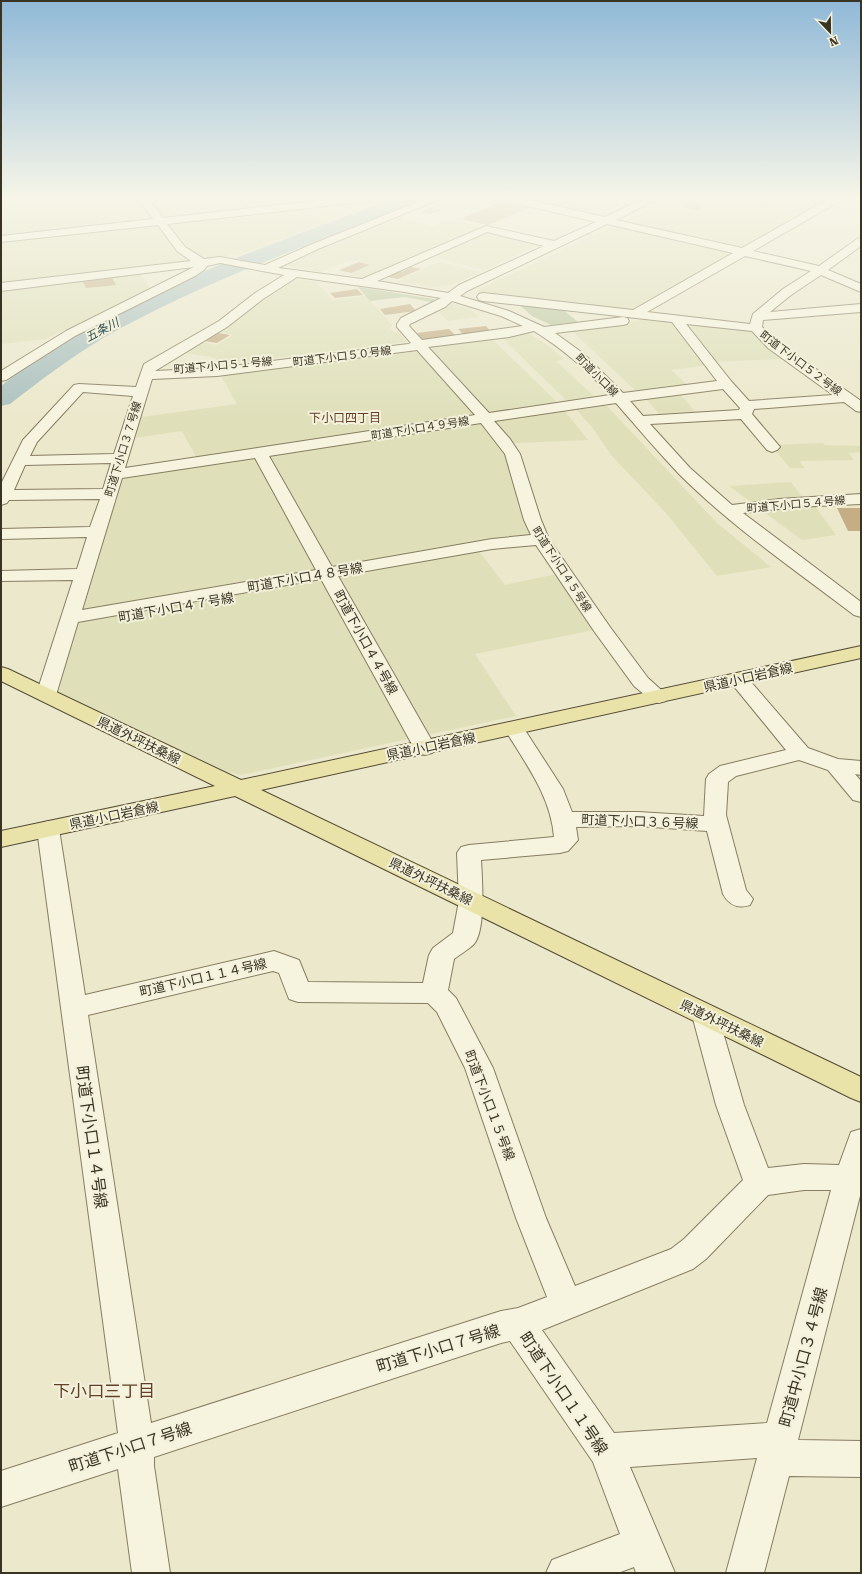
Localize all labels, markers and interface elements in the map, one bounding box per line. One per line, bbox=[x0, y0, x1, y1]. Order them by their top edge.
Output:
north arrow bbox=[810, 12, 850, 52]
text: N bbox=[827, 33, 840, 49]
water label: 五条川 bbox=[83, 314, 123, 345]
street label: 町道下小口５２号線 bbox=[757, 328, 844, 398]
street label: 町道下小口５０号線 bbox=[292, 344, 392, 369]
street label: 町道小口線 bbox=[573, 351, 621, 399]
street label: 町道下小口５１号線 bbox=[173, 355, 273, 376]
street label: 町道下小口３７号線 bbox=[103, 400, 144, 498]
district label: 下小口四丁目 bbox=[309, 411, 381, 425]
street label: 町道下小口４９号線 bbox=[370, 414, 470, 443]
street label: 町道下小口５４号線 bbox=[746, 494, 846, 515]
street label: 町道下小口４５号線 bbox=[529, 524, 594, 614]
street label: 町道下小口４８号線 bbox=[246, 560, 364, 595]
street label: 町道下小口４４号線 bbox=[331, 587, 400, 697]
street label: 町道下小口４７号線 bbox=[117, 590, 235, 625]
street label: 県道小口岩倉線 bbox=[702, 660, 794, 695]
street label: 県道外坪扶桑線 bbox=[95, 714, 183, 767]
street label: 県道小口岩倉線 bbox=[385, 730, 477, 763]
street label: 県道小口岩倉線 bbox=[68, 799, 160, 832]
street label: 町道下小口３６号線 bbox=[581, 812, 699, 831]
street label: 県道外坪扶桑線 bbox=[387, 855, 475, 908]
street label: 町道下小口１１４号線 bbox=[138, 956, 268, 999]
street label: 県道外坪扶桑線 bbox=[678, 997, 766, 1050]
street label: 町道下小口１５号線 bbox=[462, 1048, 518, 1162]
street label: 町道下小口１４号線 bbox=[72, 1064, 111, 1210]
street label: 町道中小口３４号線 bbox=[776, 1285, 831, 1429]
street label: 町道下小口７号線 bbox=[374, 1321, 502, 1376]
street label: 町道下小口１１号線 bbox=[515, 1328, 612, 1458]
district label: 下小口三丁目 bbox=[53, 1381, 155, 1401]
street label: 町道下小口７号線 bbox=[66, 1419, 194, 1476]

